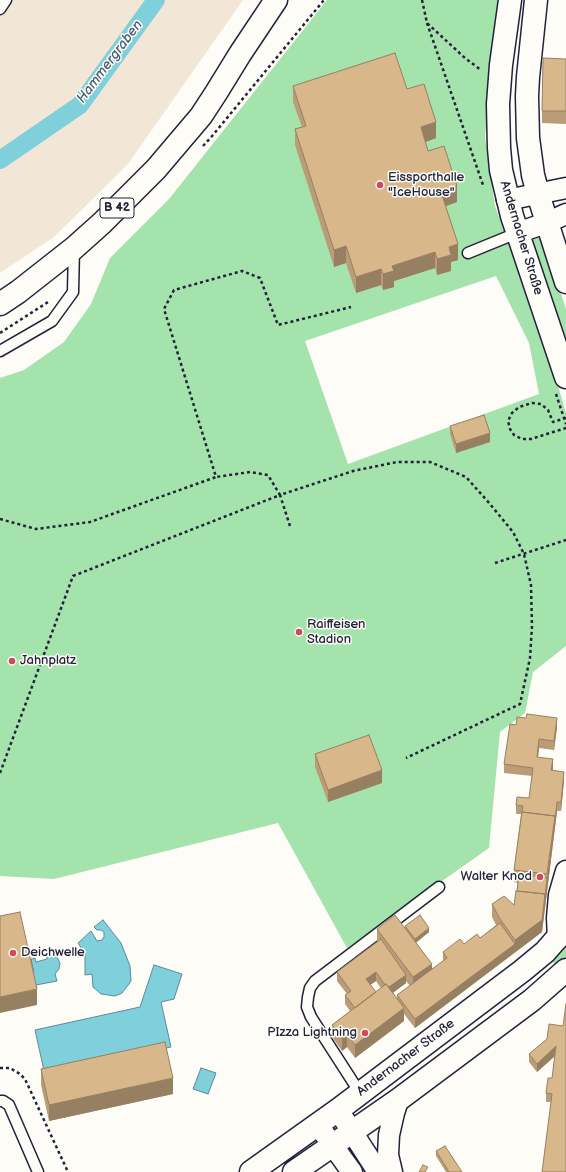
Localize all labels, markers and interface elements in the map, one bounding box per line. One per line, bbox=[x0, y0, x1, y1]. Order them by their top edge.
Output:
water label: Hammergraben bbox=[73, 17, 147, 107]
place label: Eissporthalle "IceHouse" bbox=[388, 170, 464, 201]
street label: Andernacher Straße bbox=[496, 179, 546, 297]
marker: Eissporthalle "IceHouse" bbox=[375, 180, 385, 190]
road number: B 42 bbox=[100, 198, 134, 218]
place label: Raiffeisen Stadion bbox=[307, 617, 365, 648]
marker: Raiffeisen Stadion bbox=[294, 627, 304, 637]
place label: Jahnplatz bbox=[20, 653, 76, 669]
marker: Jahnplatz bbox=[7, 656, 17, 666]
place label: Walter Knod bbox=[461, 869, 532, 885]
marker: Walter Knod bbox=[535, 872, 545, 882]
place label: Deichwelle bbox=[21, 945, 85, 961]
marker: Deichwelle bbox=[8, 948, 18, 958]
street label: Andernacher Straße bbox=[354, 1016, 458, 1100]
place label: PIzza Lightning bbox=[267, 1025, 357, 1041]
marker: PIzza Lightning bbox=[360, 1028, 370, 1038]

